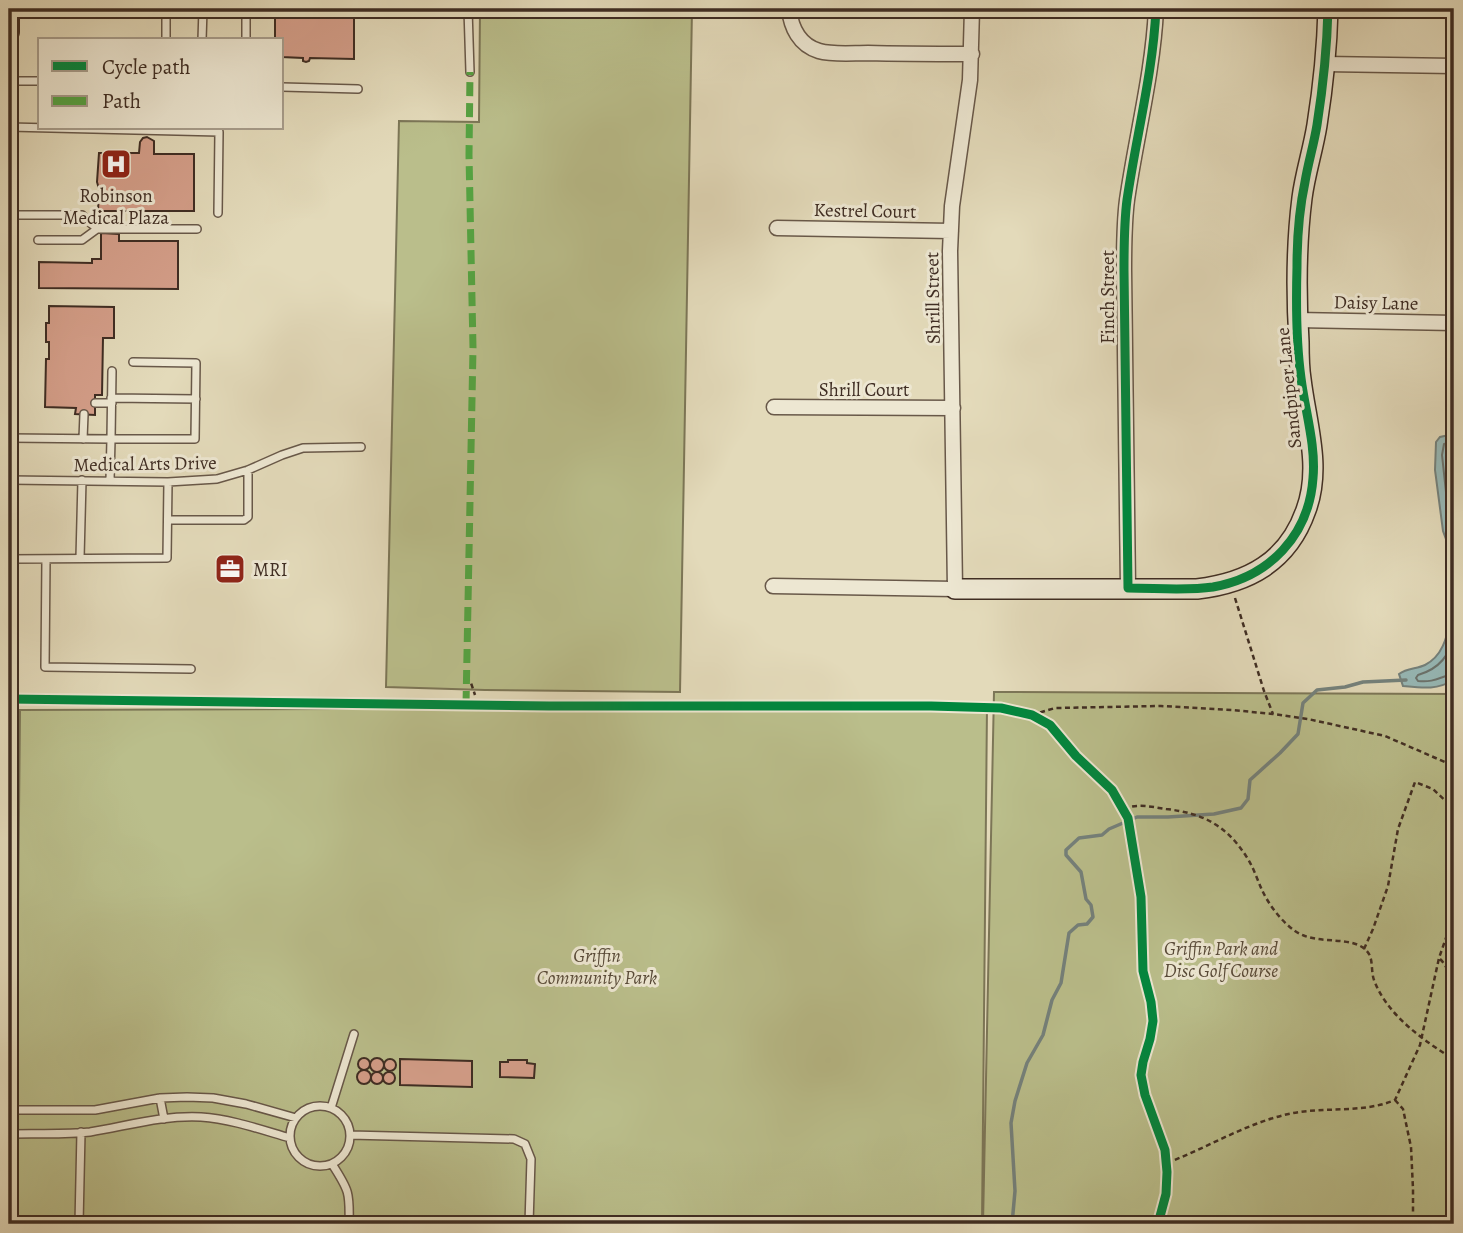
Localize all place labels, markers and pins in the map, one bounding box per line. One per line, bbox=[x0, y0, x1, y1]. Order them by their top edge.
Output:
hospital icon: Robinson Medical Plaza bbox=[99, 147, 133, 181]
place label: Robinson Medical Plaza bbox=[63, 183, 169, 231]
office icon: MRI bbox=[213, 552, 247, 586]
place label: MRI bbox=[253, 557, 288, 583]

